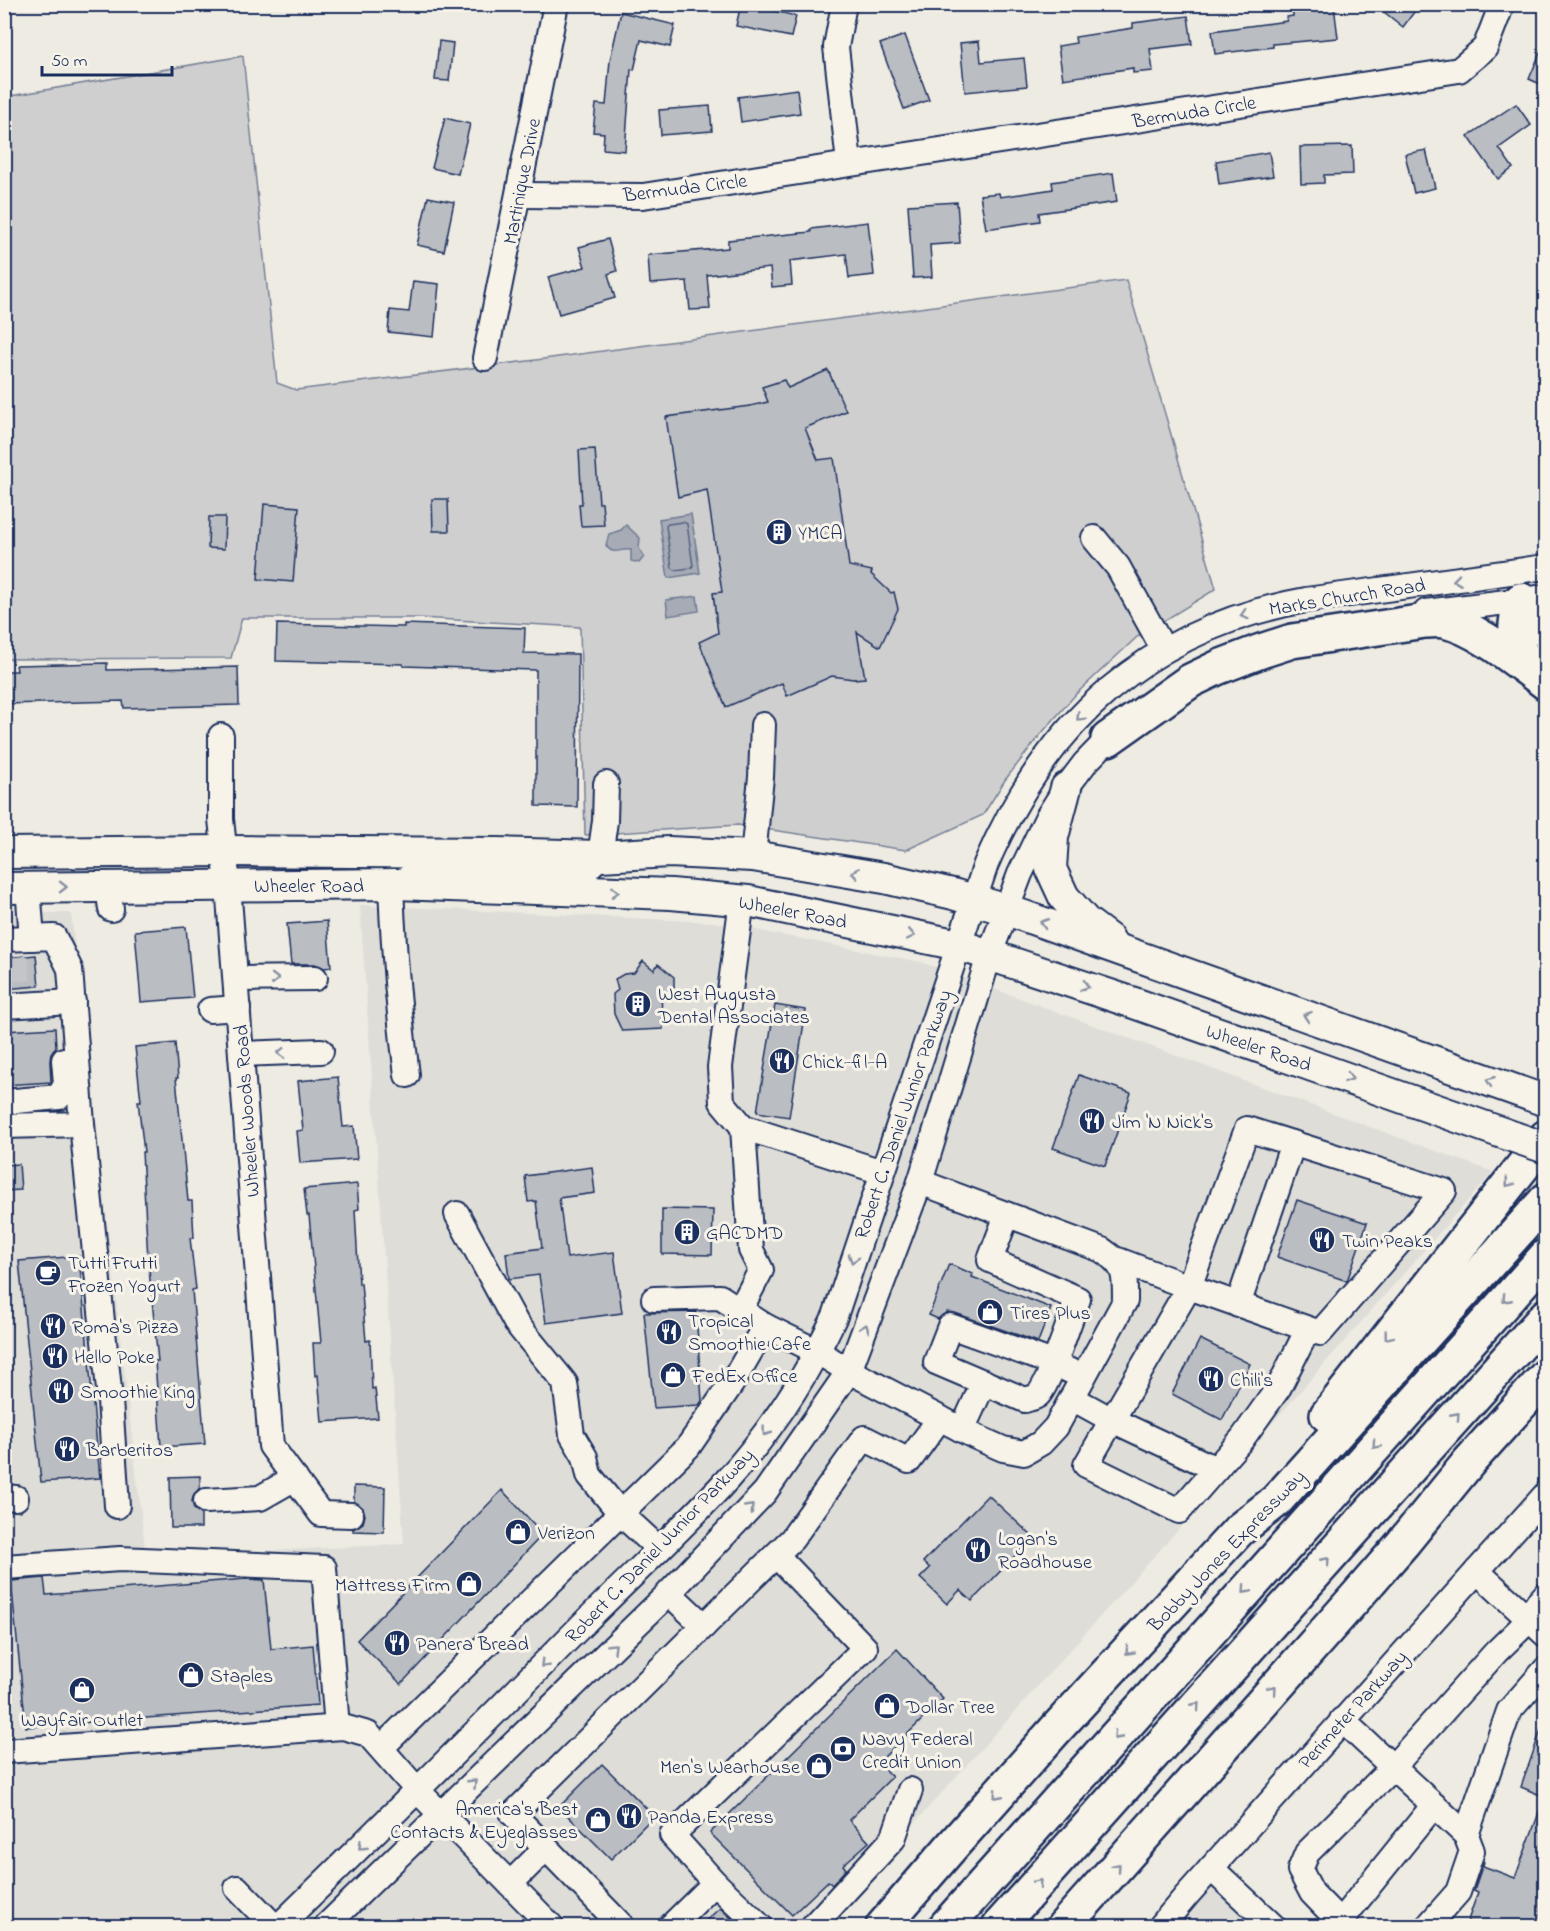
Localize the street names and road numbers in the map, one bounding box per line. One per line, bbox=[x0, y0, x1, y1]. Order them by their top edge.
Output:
street label: Bermuda Circle bbox=[1130, 89, 1258, 138]
street label: Martinique Drive bbox=[497, 116, 550, 247]
street label: Bermuda Circle bbox=[621, 167, 749, 212]
street label: Marks Church Road bbox=[1267, 572, 1428, 625]
street label: Wheeler Road bbox=[254, 873, 364, 902]
street label: Wheeler Road bbox=[736, 889, 849, 938]
street label: Robert C. Daniel Junior Parkway bbox=[848, 986, 961, 1243]
street label: Wheeler Road bbox=[1201, 1018, 1315, 1081]
street label: Wheeler Woods Road bbox=[228, 1024, 269, 1198]
street label: Robert C. Daniel Junior Parkway bbox=[559, 1442, 762, 1651]
street label: Bobby Jones Expressway bbox=[1141, 1464, 1313, 1640]
street label: Perimeter Parkway bbox=[1292, 1645, 1415, 1777]

